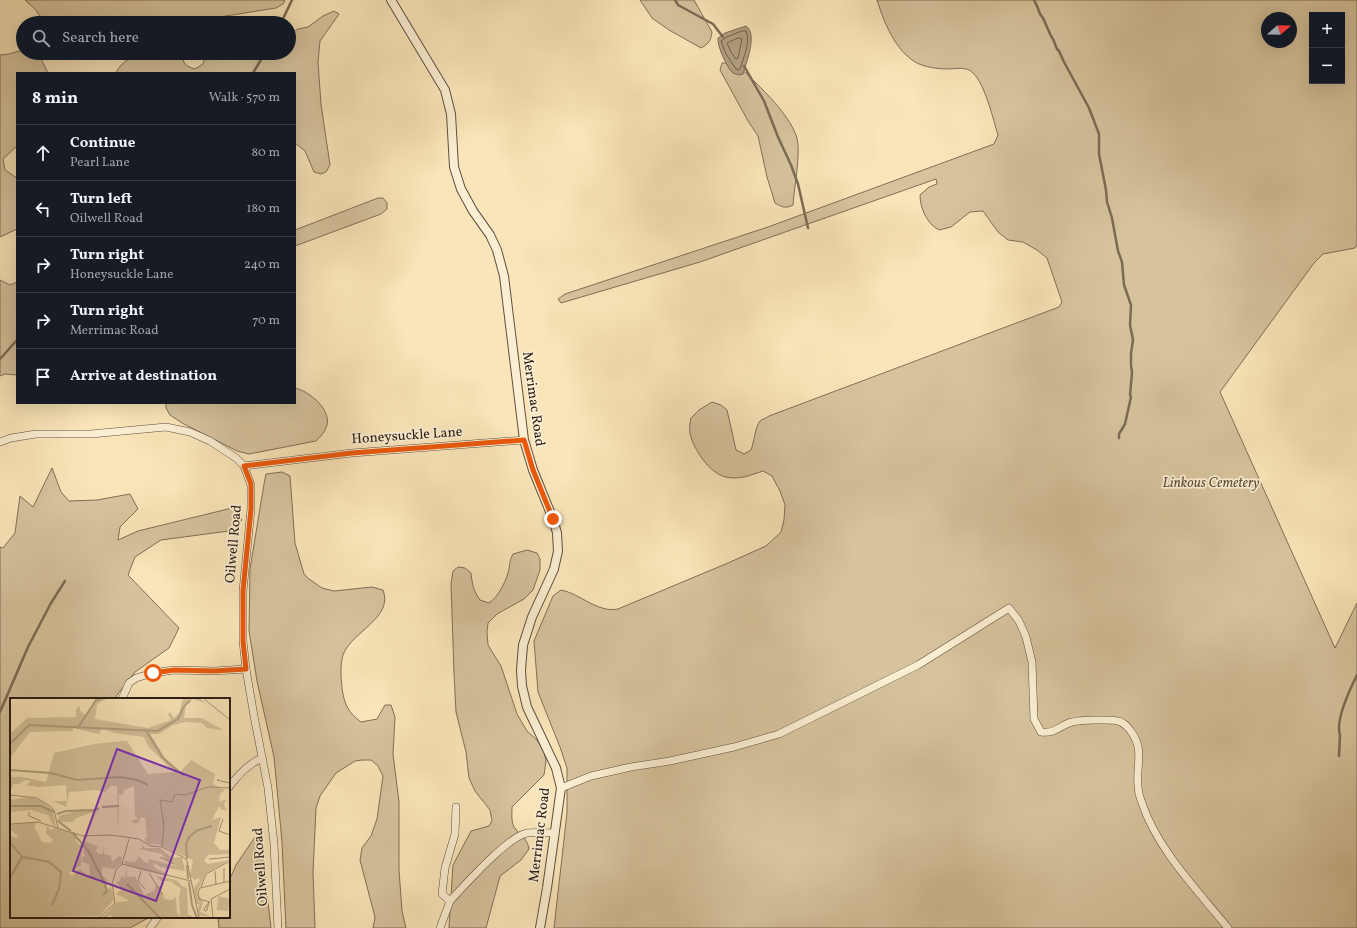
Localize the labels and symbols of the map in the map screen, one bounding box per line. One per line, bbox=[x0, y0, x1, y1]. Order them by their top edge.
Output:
north arrow bbox=[1261, 12, 1297, 48]
street label: Merrimac Road bbox=[517, 350, 549, 448]
street label: Honeysuckle Lane bbox=[351, 423, 464, 449]
park label: Linkous Cemetery bbox=[1162, 474, 1260, 493]
street label: Oilwell Road bbox=[221, 504, 247, 584]
route end bbox=[544, 510, 562, 528]
route start bbox=[144, 664, 162, 682]
inset map bbox=[10, 698, 230, 918]
street label: Merrimac Road bbox=[525, 786, 555, 883]
street label: Oilwell Road bbox=[249, 827, 273, 907]

